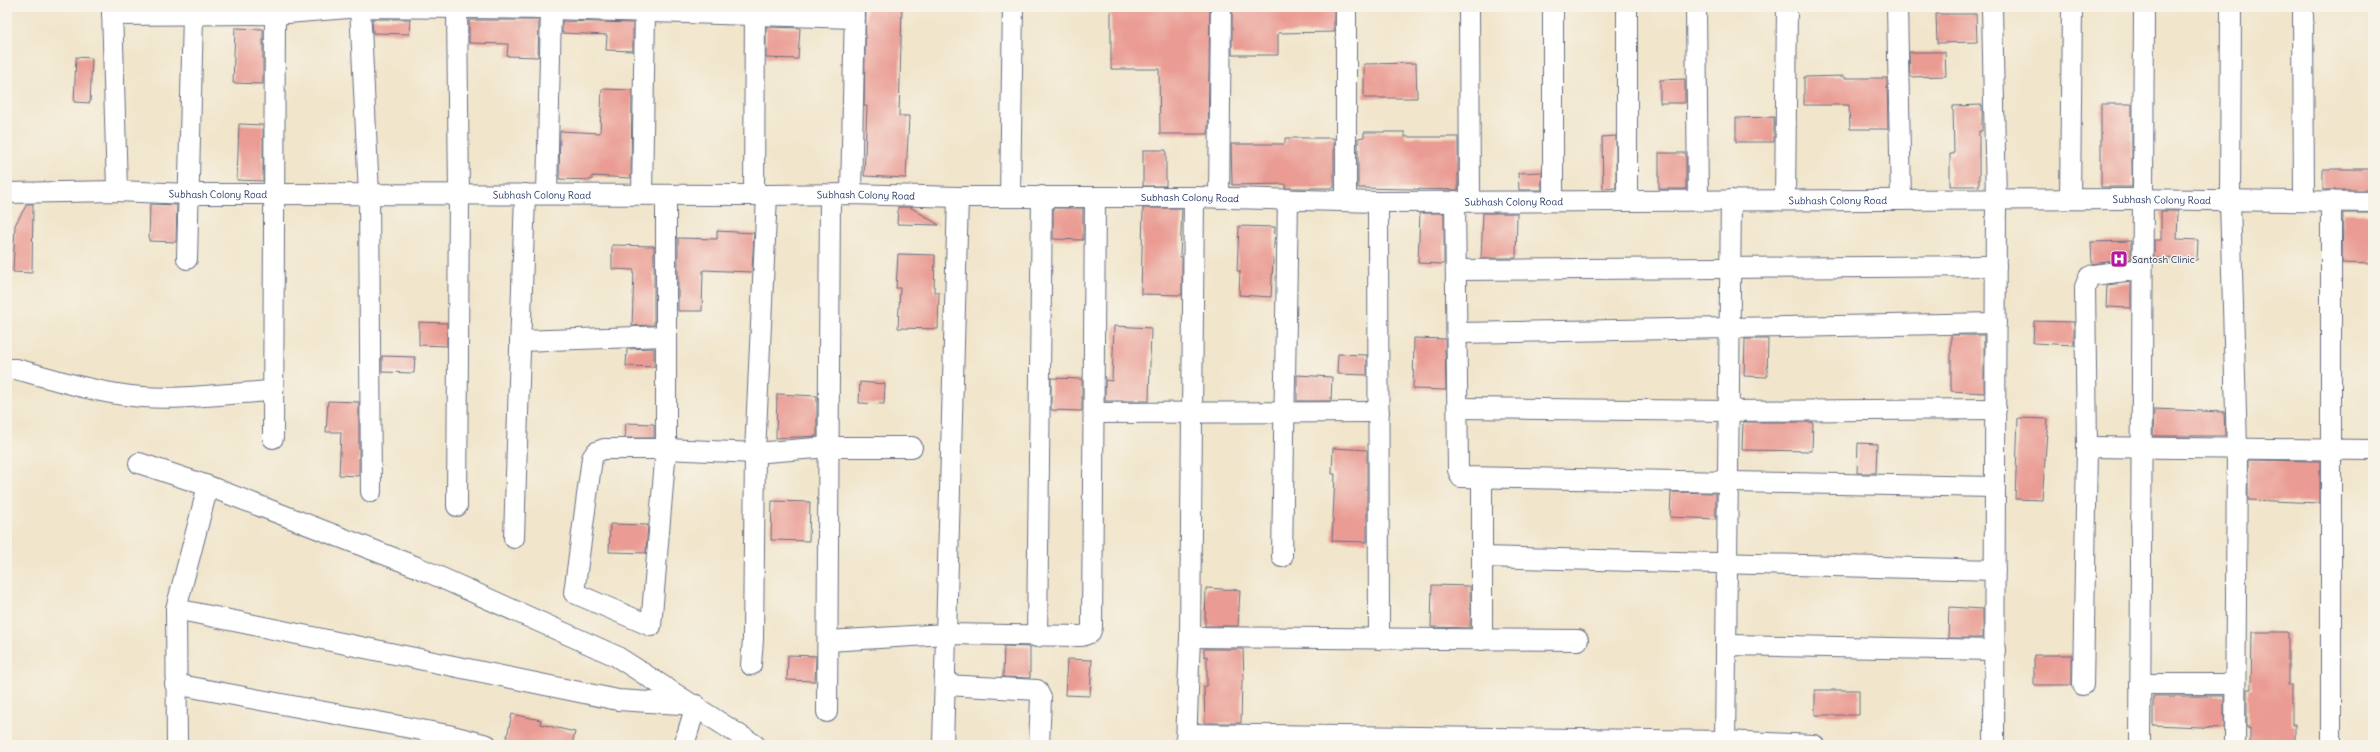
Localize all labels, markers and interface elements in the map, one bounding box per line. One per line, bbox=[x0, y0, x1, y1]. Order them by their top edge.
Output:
street label: Subhash Colony Road bbox=[168, 187, 267, 201]
street label: Subhash Colony Road bbox=[817, 188, 915, 203]
street label: Subhash Colony Road bbox=[493, 189, 591, 202]
street label: Subhash Colony Road bbox=[1141, 191, 1239, 205]
street label: Subhash Colony Road bbox=[2113, 193, 2211, 207]
street label: Subhash Colony Road bbox=[1789, 194, 1887, 207]
street label: Subhash Colony Road bbox=[1465, 195, 1563, 209]
hospital icon: Santosh Clinic bbox=[2109, 249, 2129, 269]
place label: Santosh Clinic bbox=[2132, 253, 2195, 266]

